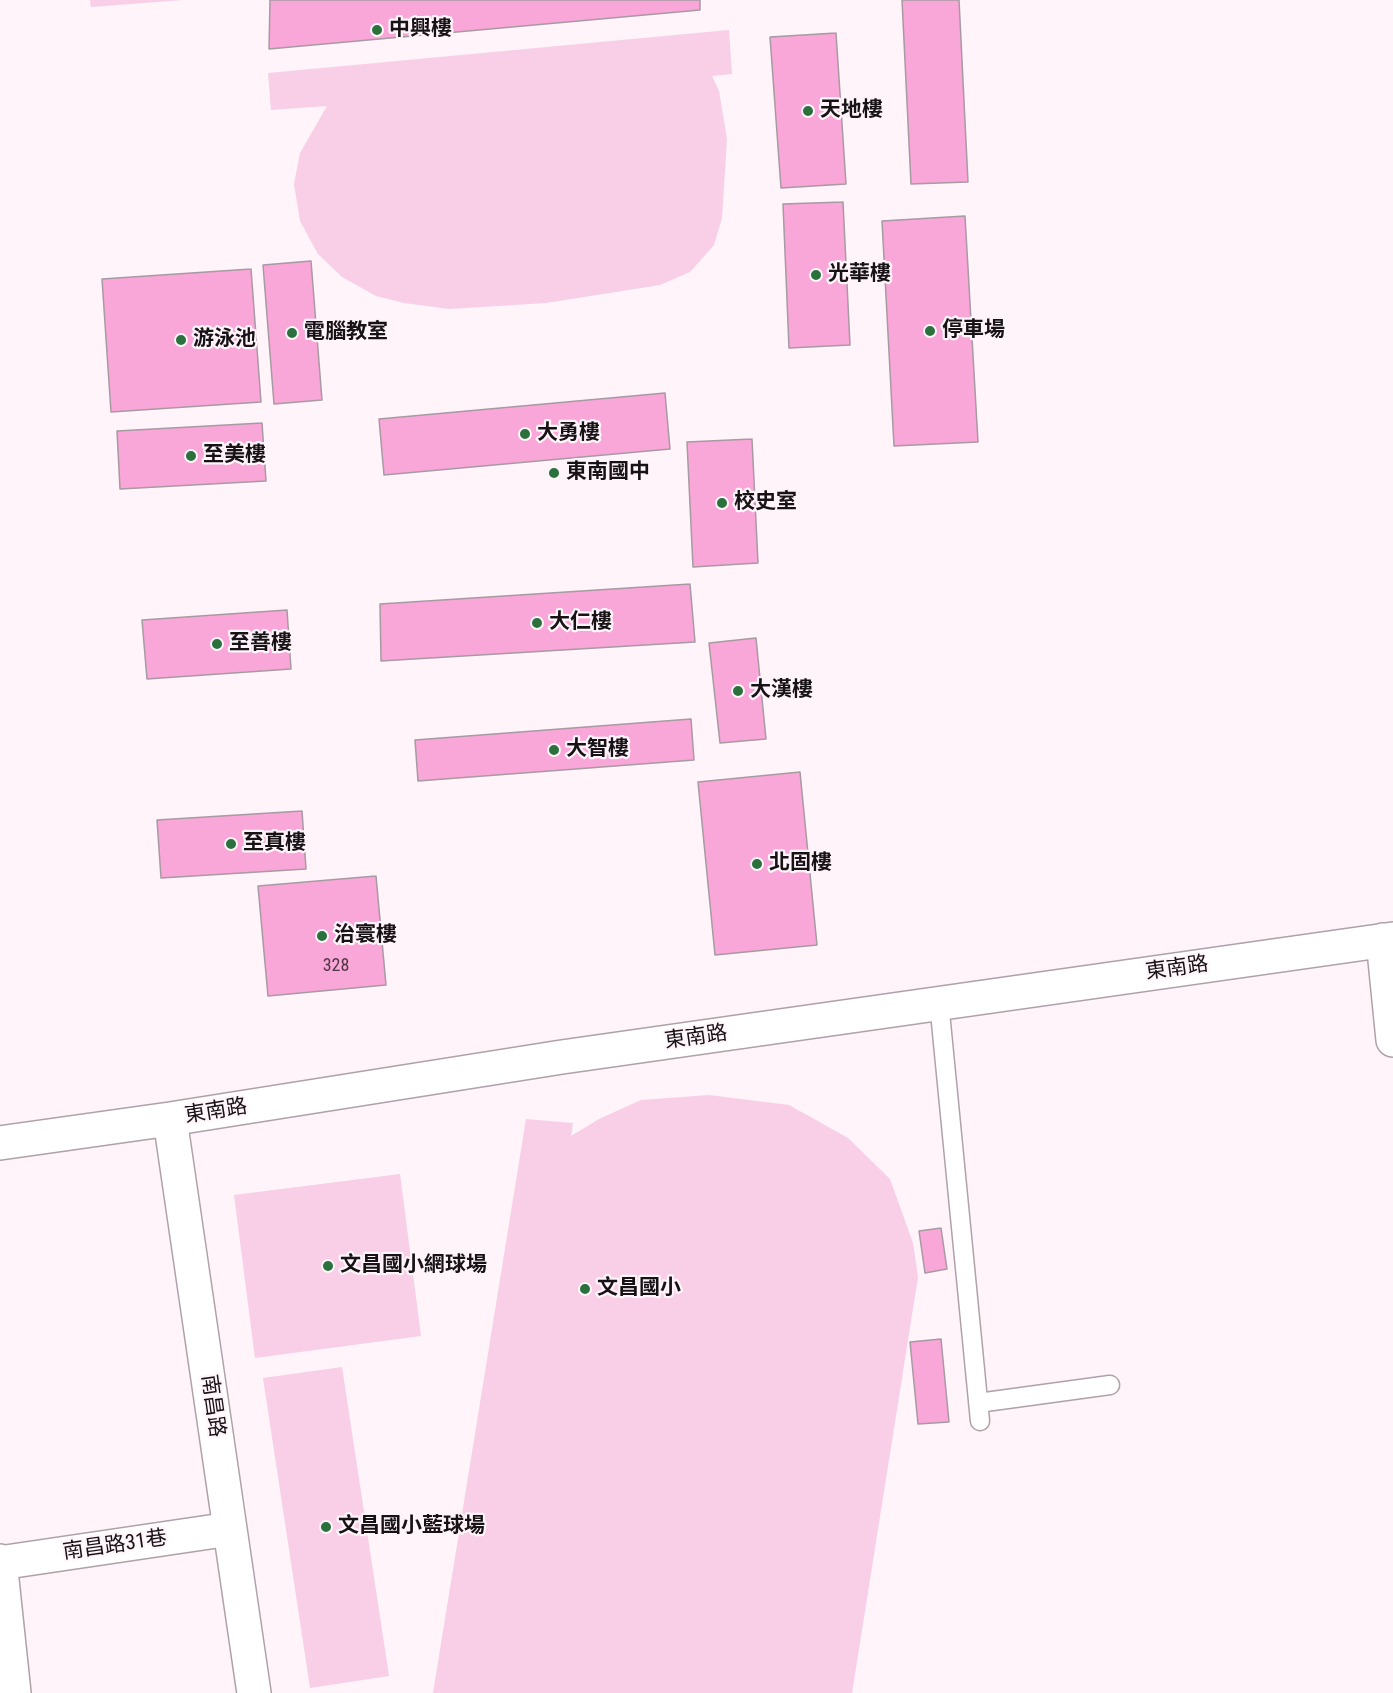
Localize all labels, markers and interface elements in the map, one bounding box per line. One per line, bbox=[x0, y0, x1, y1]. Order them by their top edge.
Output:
place label: 中興樓 bbox=[389, 17, 452, 43]
marker: 中興樓 bbox=[370, 23, 384, 37]
place label: 天地樓 bbox=[820, 98, 883, 124]
marker: 天地樓 bbox=[801, 104, 815, 118]
place label: 光華樓 bbox=[828, 262, 891, 288]
marker: 光華樓 bbox=[809, 268, 823, 282]
place label: 停車場 bbox=[942, 318, 1005, 344]
place label: 電腦教室 bbox=[304, 320, 388, 346]
marker: 停車場 bbox=[923, 324, 937, 338]
marker: 電腦教室 bbox=[285, 326, 299, 340]
place label: 游泳池 bbox=[193, 327, 256, 353]
marker: 游泳池 bbox=[174, 333, 188, 347]
place label: 大勇樓 bbox=[537, 421, 600, 447]
marker: 大勇樓 bbox=[518, 427, 532, 441]
place label: 至美樓 bbox=[203, 443, 266, 469]
marker: 至美樓 bbox=[184, 449, 198, 463]
place label: 東南國中 bbox=[566, 460, 650, 486]
marker: 東南國中 bbox=[547, 466, 561, 480]
place label: 校史室 bbox=[734, 490, 797, 516]
marker: 校史室 bbox=[715, 496, 729, 510]
place label: 大仁樓 bbox=[549, 610, 612, 636]
marker: 大仁樓 bbox=[530, 616, 544, 630]
place label: 至善樓 bbox=[229, 631, 292, 657]
marker: 至善樓 bbox=[210, 637, 224, 651]
place label: 大漢樓 bbox=[750, 678, 813, 704]
marker: 大漢樓 bbox=[731, 684, 745, 698]
place label: 大智樓 bbox=[566, 737, 629, 763]
marker: 大智樓 bbox=[547, 743, 561, 757]
place label: 至真樓 bbox=[243, 831, 306, 857]
marker: 至真樓 bbox=[224, 837, 238, 851]
place label: 北固樓 bbox=[769, 851, 832, 877]
marker: 北固樓 bbox=[750, 857, 764, 871]
place label: 治寰樓 bbox=[334, 923, 397, 949]
marker: 治寰樓 bbox=[315, 929, 329, 943]
street label: 東南路 bbox=[1144, 952, 1210, 986]
house number: 328 bbox=[323, 955, 349, 977]
street label: 東南路 bbox=[663, 1021, 729, 1055]
street label: 東南路 bbox=[183, 1095, 249, 1129]
place label: 文昌國小網球場 bbox=[340, 1253, 487, 1279]
marker: 文昌國小網球場 bbox=[321, 1259, 335, 1273]
place label: 文昌國小 bbox=[597, 1276, 681, 1302]
marker: 文昌國小 bbox=[578, 1282, 592, 1296]
street label: 南昌路 bbox=[195, 1373, 229, 1439]
place label: 文昌國小藍球場 bbox=[338, 1514, 485, 1540]
marker: 文昌國小藍球場 bbox=[319, 1520, 333, 1534]
street label: 南昌路31巷 bbox=[61, 1526, 169, 1566]

